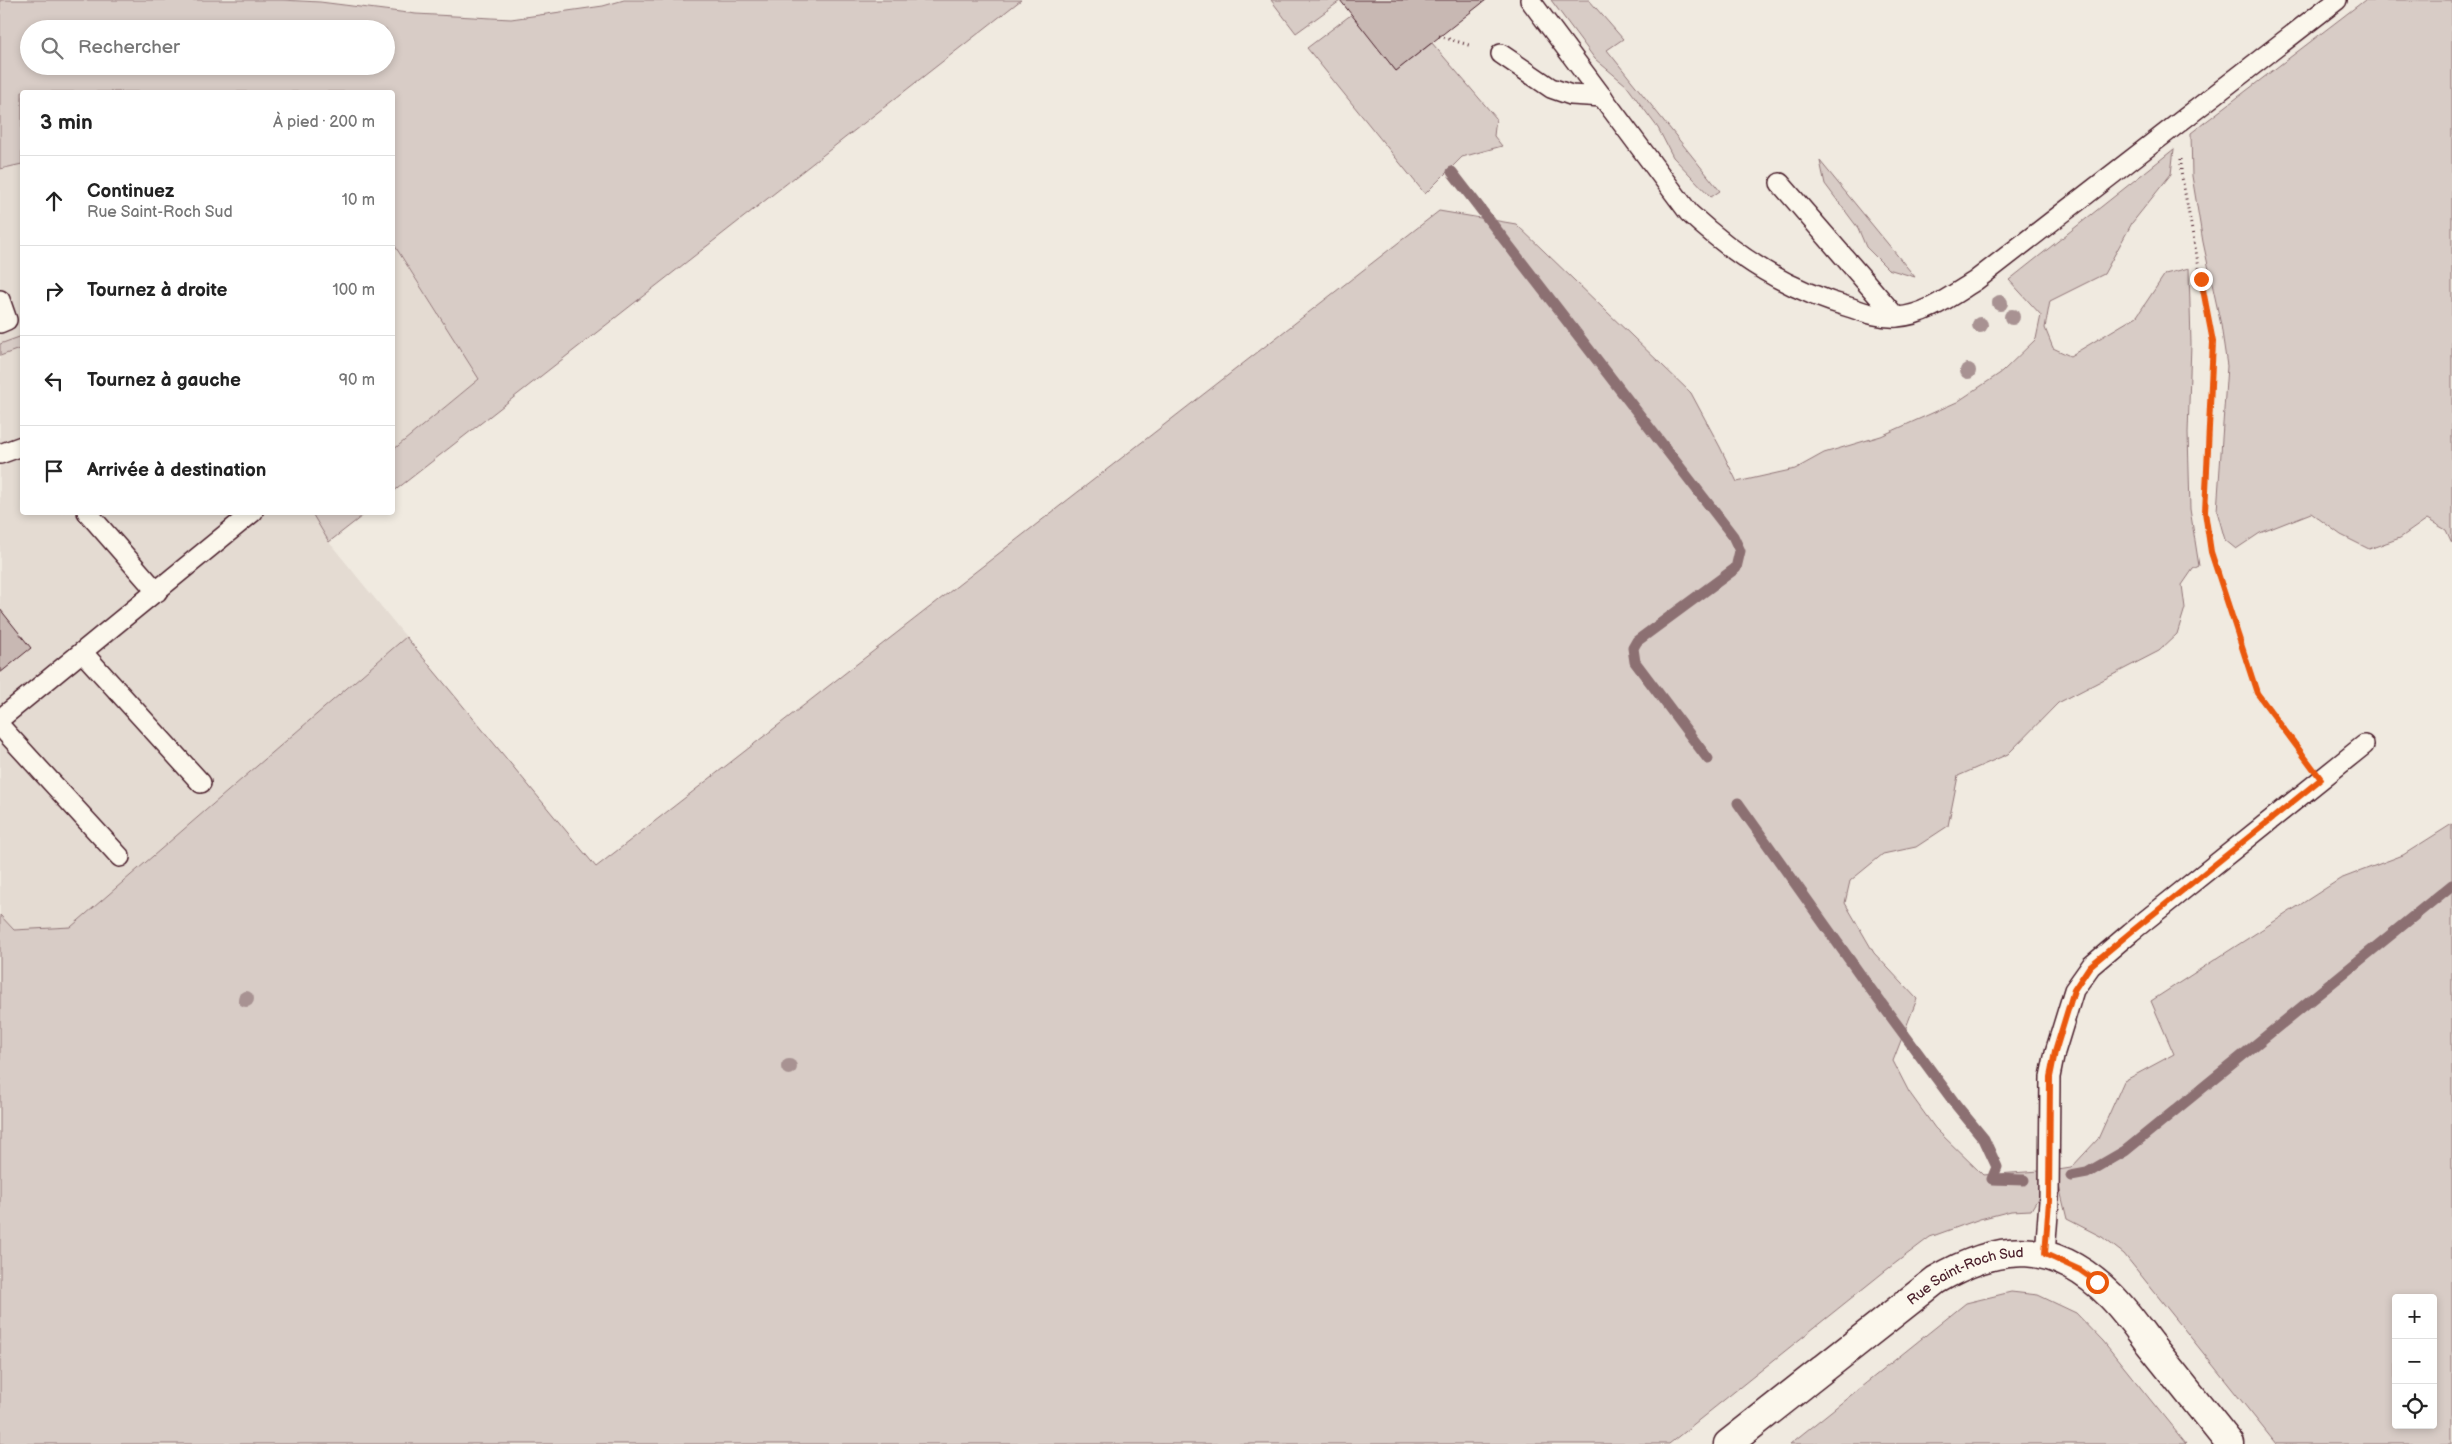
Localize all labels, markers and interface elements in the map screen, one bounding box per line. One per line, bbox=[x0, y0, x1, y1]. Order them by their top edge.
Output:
search box bbox=[20, 20, 395, 75]
icon: search bbox=[38, 34, 66, 62]
text: Rechercher bbox=[78, 36, 180, 59]
text: 3 min bbox=[40, 110, 93, 135]
text: À pied · 200 m bbox=[273, 113, 375, 132]
text: Continuez bbox=[87, 180, 174, 203]
icon: ahead bbox=[40, 187, 68, 215]
text: 10 m bbox=[342, 191, 375, 210]
text: Rue Saint-Roch Sud bbox=[87, 203, 233, 222]
route end bbox=[2190, 268, 2213, 291]
icon: right bbox=[40, 277, 68, 305]
text: Tournez à droite bbox=[87, 279, 228, 302]
text: 100 m bbox=[332, 281, 375, 300]
icon: left bbox=[40, 367, 68, 395]
text: Tournez à gauche bbox=[87, 369, 241, 392]
text: 90 m bbox=[339, 371, 375, 390]
icon: arrive bbox=[40, 457, 68, 485]
text: Arrivée à destination bbox=[87, 459, 266, 482]
street label: Rue Saint-Roch Sud bbox=[1904, 1244, 2024, 1309]
route start bbox=[2086, 1271, 2109, 1294]
map controls bbox=[2392, 1294, 2437, 1429]
button: + bbox=[2392, 1294, 2437, 1339]
button: − bbox=[2392, 1339, 2437, 1384]
button: locate bbox=[2392, 1384, 2437, 1429]

